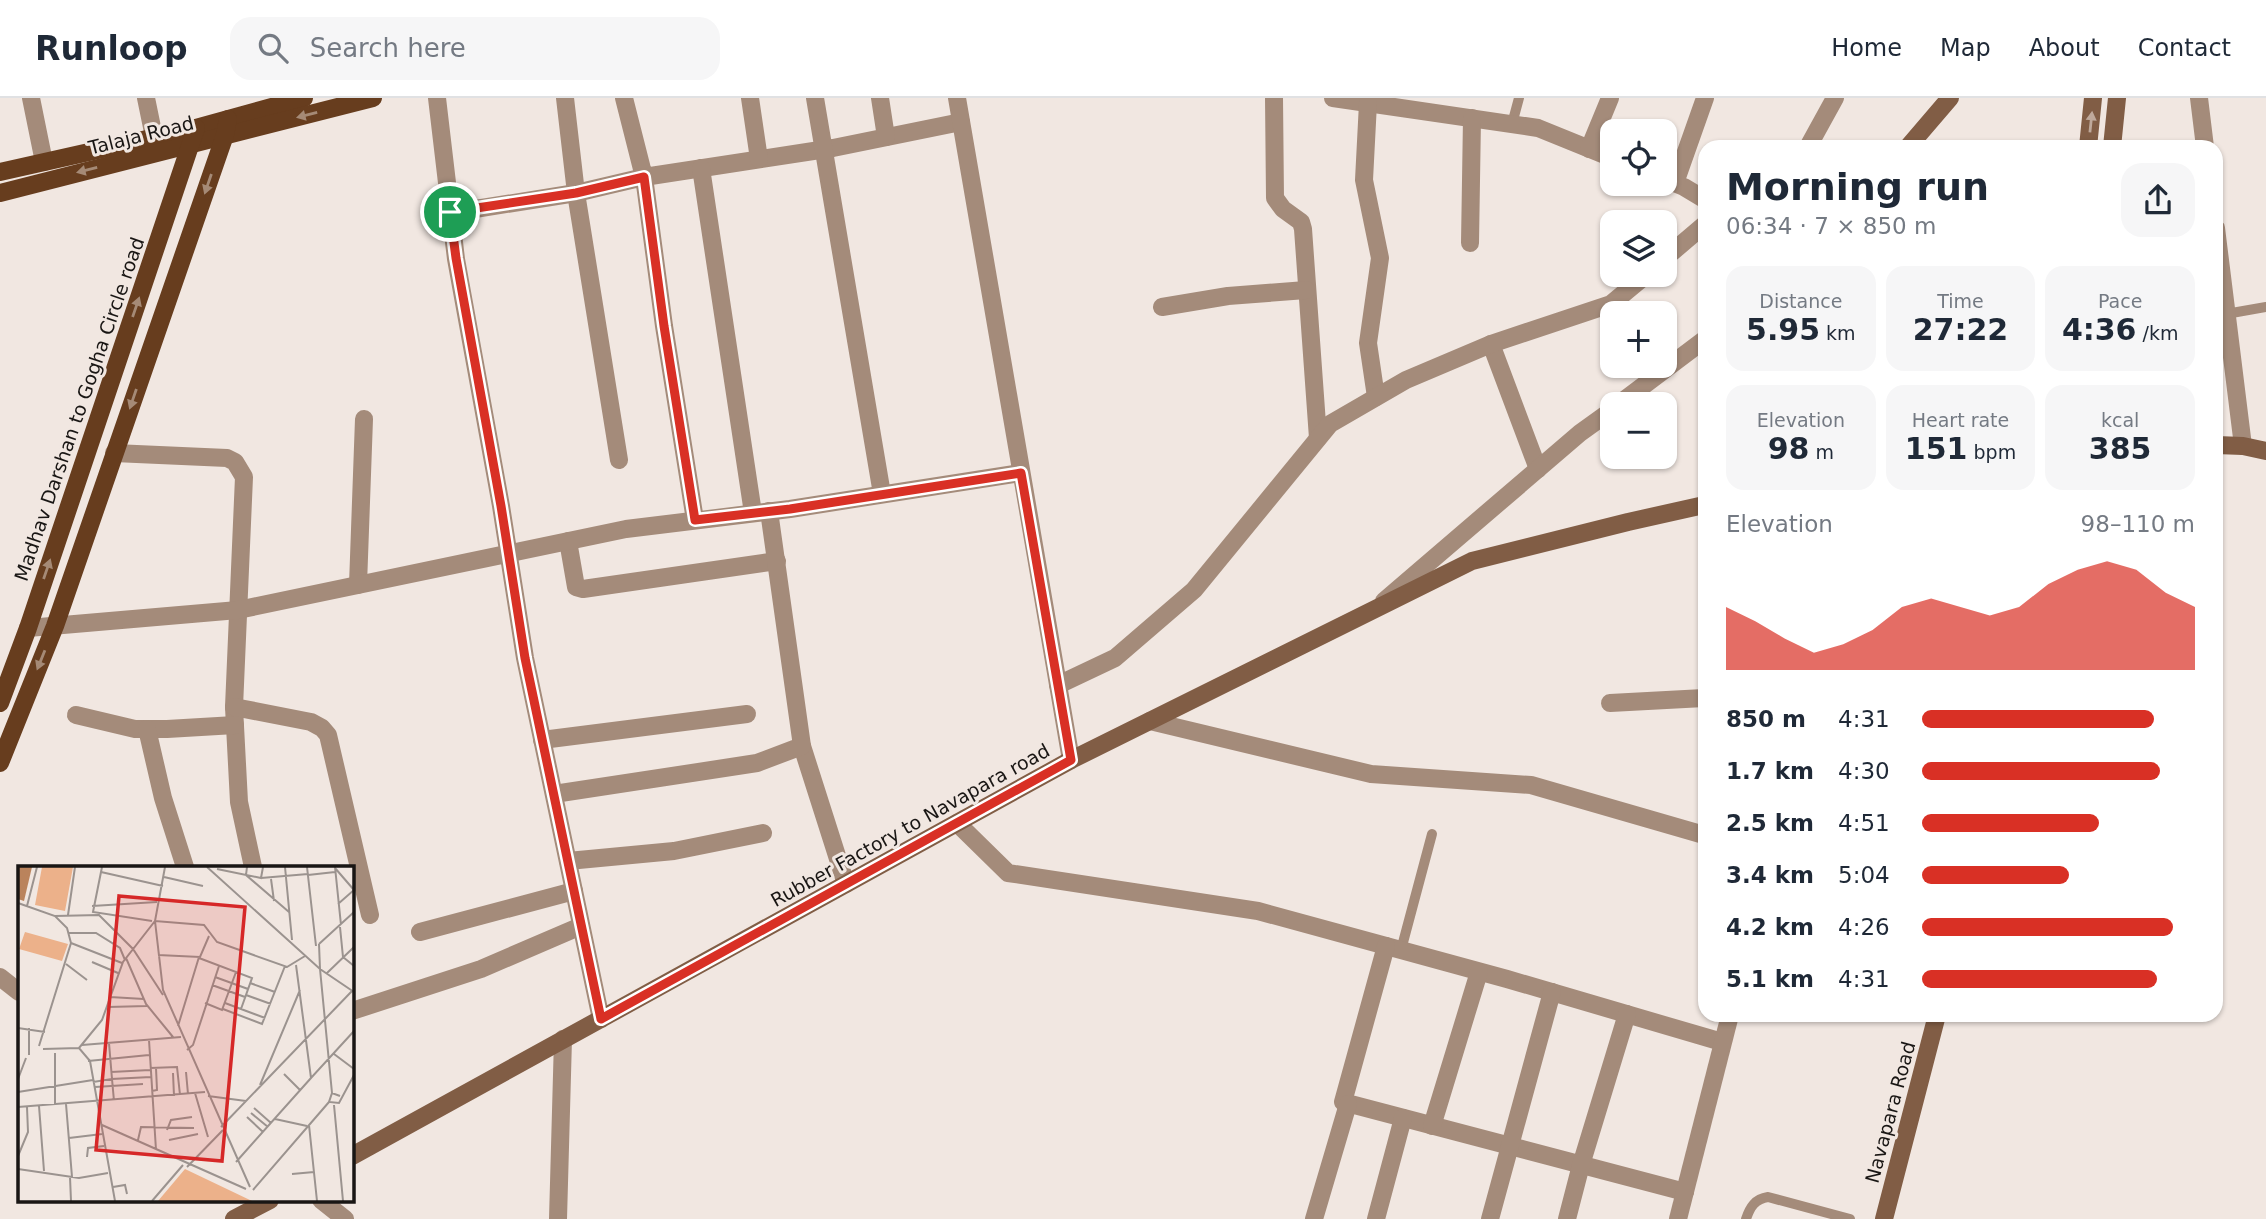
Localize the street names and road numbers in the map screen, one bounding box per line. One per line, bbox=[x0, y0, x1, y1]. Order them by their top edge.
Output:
street label: Talaja Road bbox=[85, 111, 196, 159]
street label: Madhav Darshan to Gogha Circle road bbox=[10, 234, 148, 584]
street label: Rubber Factory to Navapara road bbox=[767, 739, 1053, 911]
street label: Navapara Road bbox=[1861, 1039, 1919, 1185]

